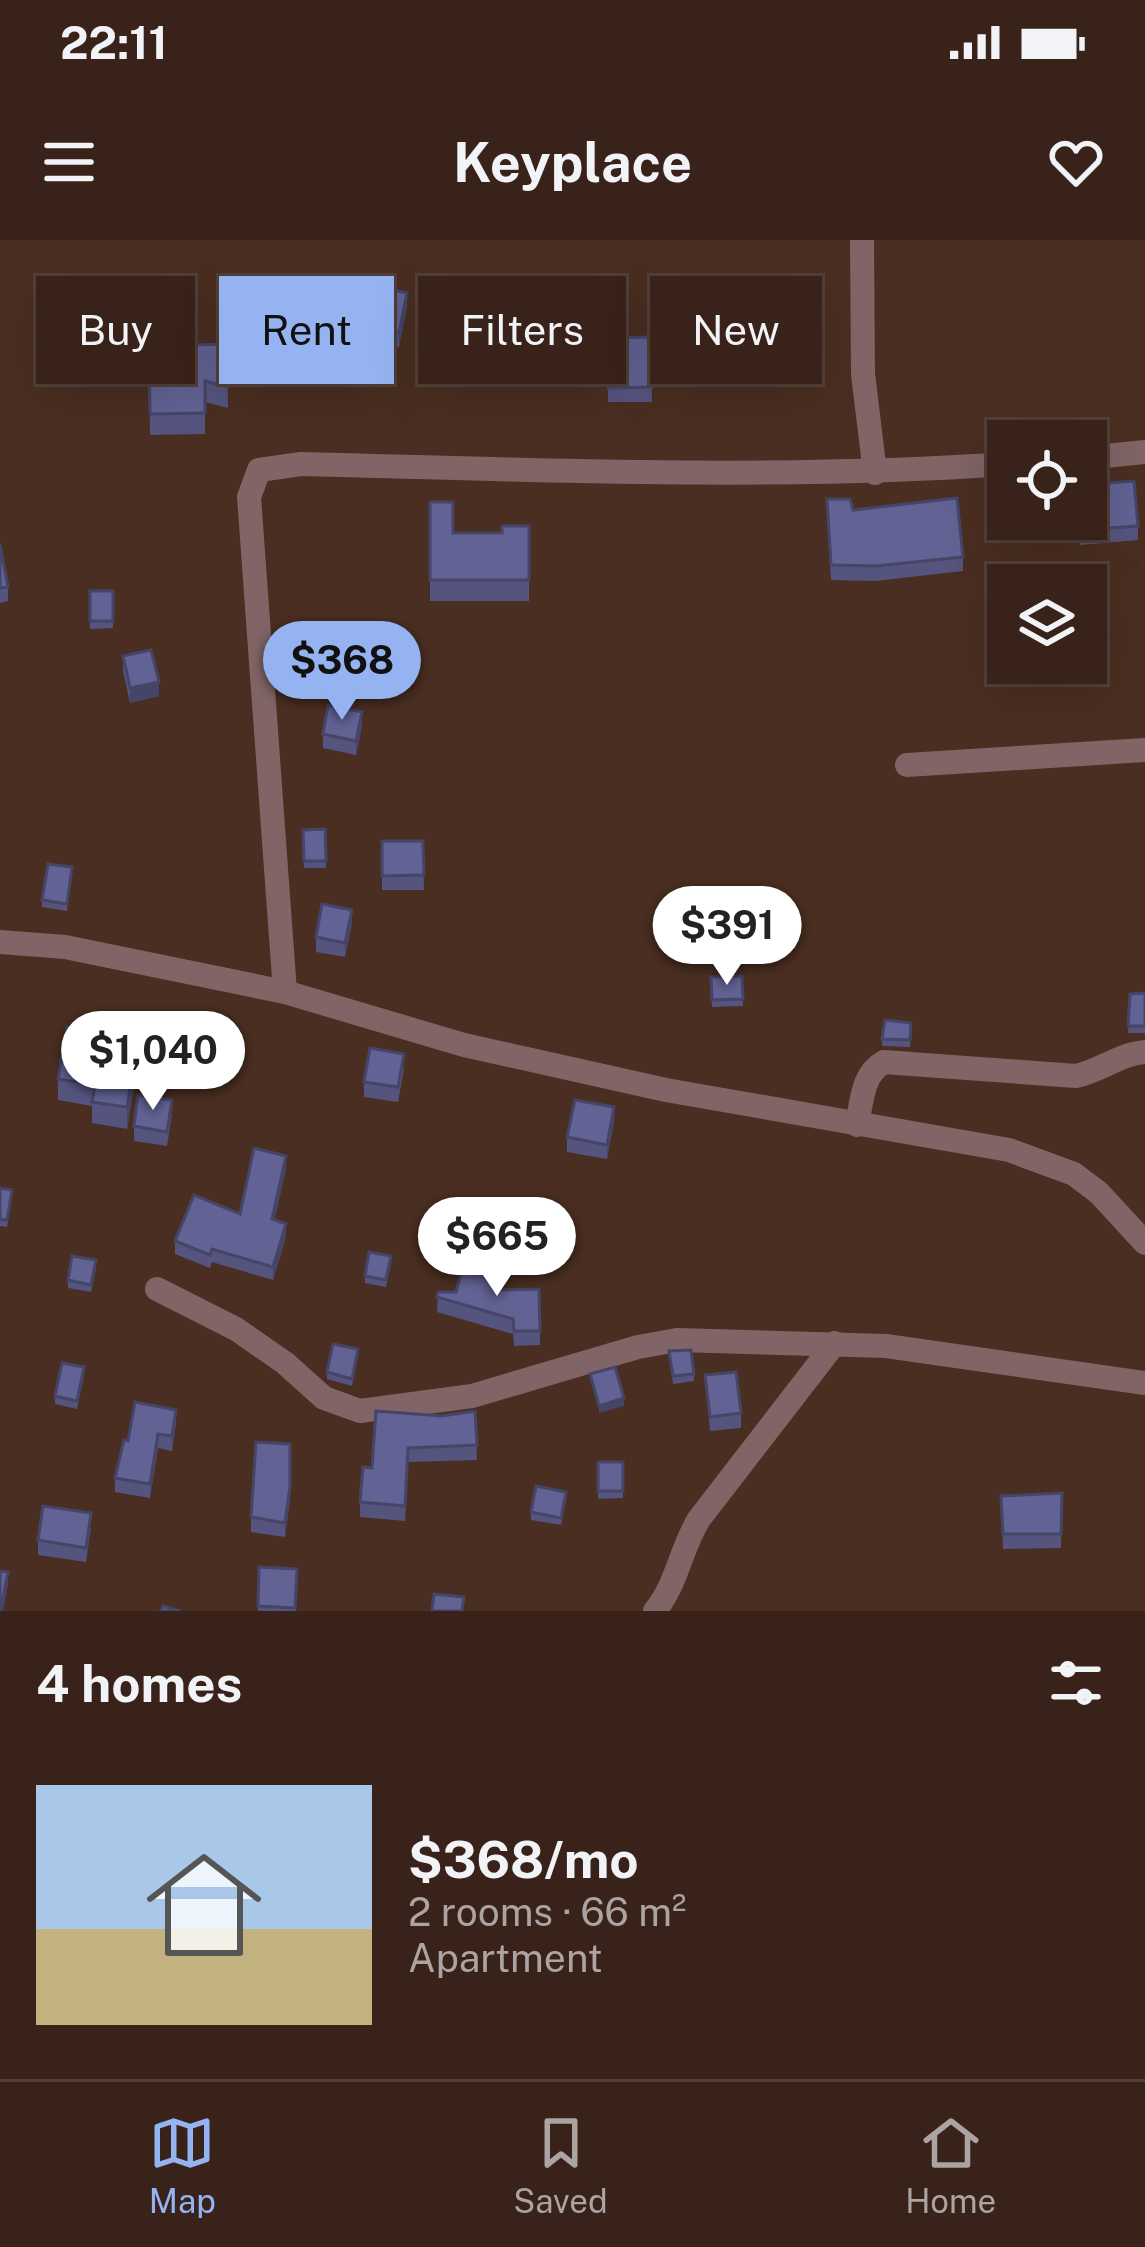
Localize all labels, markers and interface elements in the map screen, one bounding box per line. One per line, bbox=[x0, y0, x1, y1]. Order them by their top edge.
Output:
text: 22:11 bbox=[60, 16, 168, 69]
icon: menu bbox=[36, 129, 102, 195]
icon: heart bbox=[1043, 129, 1109, 195]
text: Keyplace bbox=[453, 131, 692, 194]
chip: Buy bbox=[36, 276, 195, 384]
chip: Rent bbox=[219, 276, 394, 384]
chip: Filters bbox=[418, 276, 626, 384]
chip: New bbox=[650, 276, 822, 384]
map controls bbox=[987, 420, 1107, 684]
button: locate bbox=[987, 420, 1107, 540]
button: layers bbox=[987, 564, 1107, 684]
pin: $368 bbox=[271, 621, 413, 723]
text: $368 bbox=[290, 637, 394, 683]
pin: $391 bbox=[656, 886, 798, 988]
text: $391 bbox=[680, 902, 774, 948]
pin: $1,040 bbox=[55, 1011, 251, 1113]
text: $1,040 bbox=[88, 1027, 218, 1073]
pin: $665 bbox=[426, 1197, 568, 1299]
text: $665 bbox=[445, 1213, 549, 1259]
icon: filters bbox=[1043, 1650, 1109, 1716]
text: 4 homes bbox=[36, 1654, 242, 1713]
text: $368/mo bbox=[408, 1830, 639, 1889]
icon: home bbox=[132, 1833, 276, 1977]
text: 2 rooms · 66 m² bbox=[408, 1889, 686, 1935]
text: Apartment bbox=[408, 1935, 603, 1981]
tab: Map bbox=[149, 2110, 216, 2220]
tab: Saved bbox=[513, 2110, 608, 2220]
tab: Home bbox=[905, 2110, 996, 2220]

